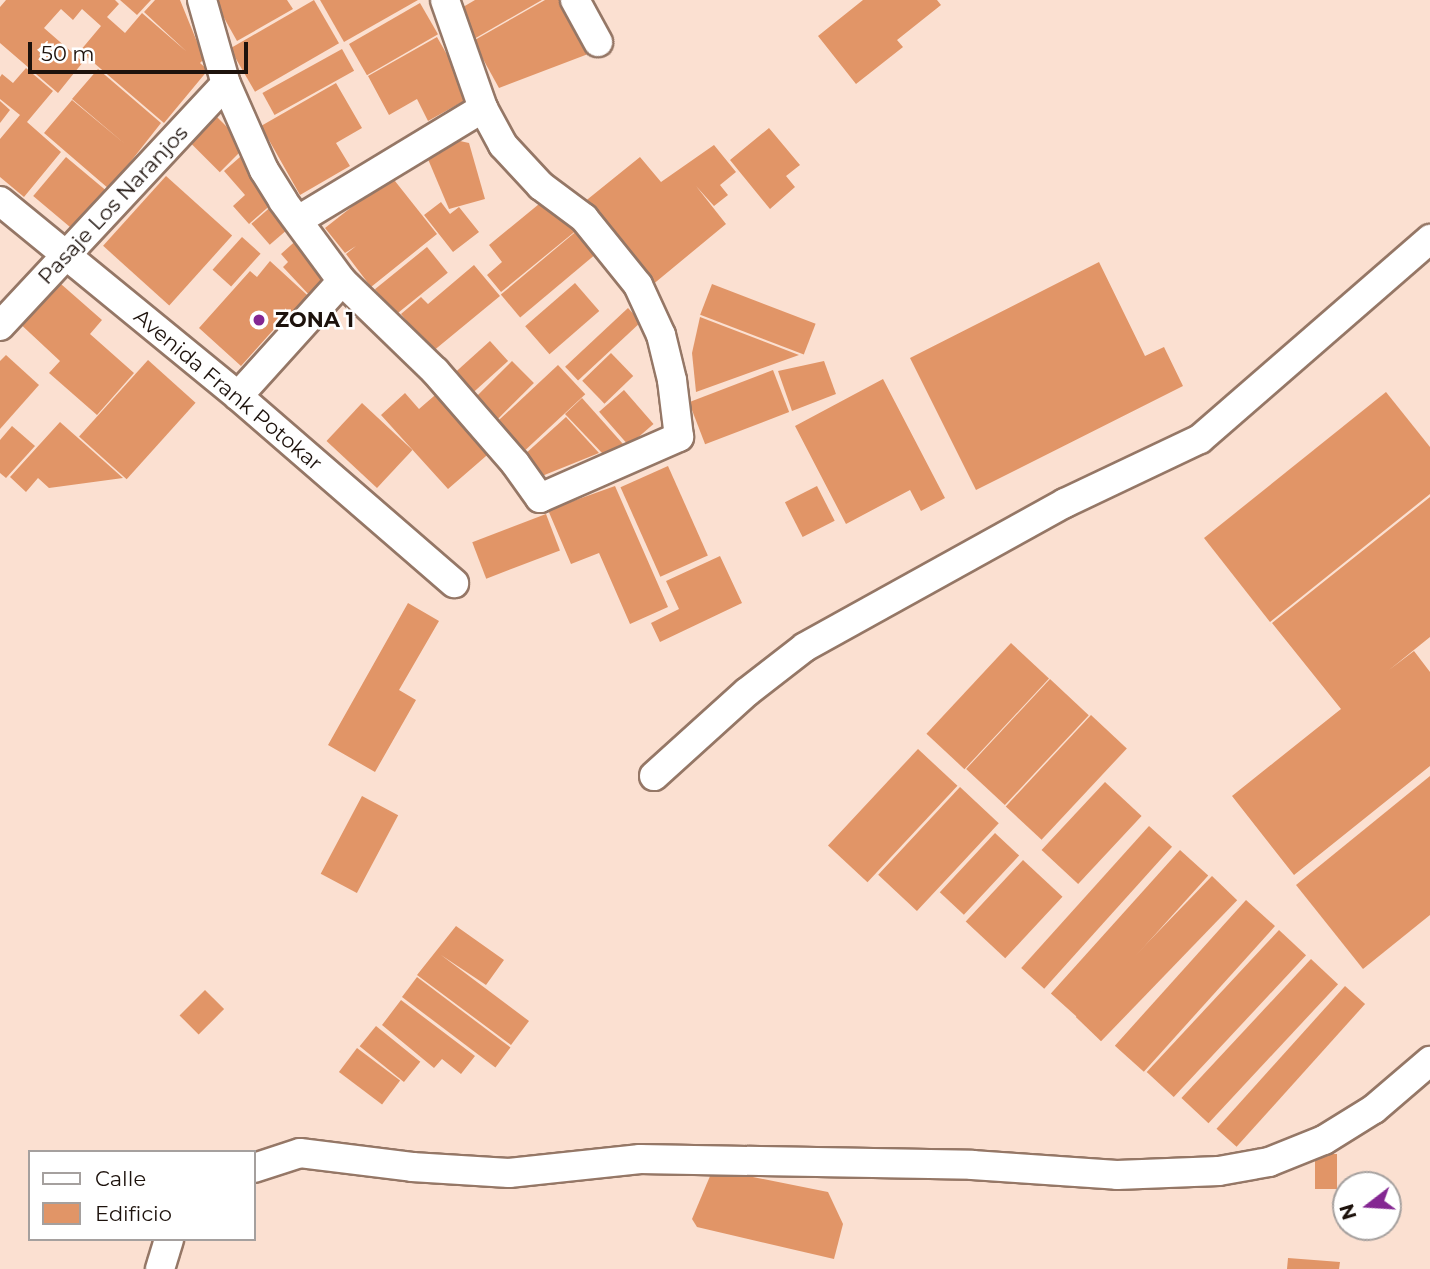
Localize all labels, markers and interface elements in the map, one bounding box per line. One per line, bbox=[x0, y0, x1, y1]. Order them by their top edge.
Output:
scale bar bbox=[32, 28, 252, 72]
text: 50 m bbox=[41, 41, 95, 66]
street label: Pasaje Los Naranjos bbox=[33, 120, 193, 290]
street label: Avenida Frank Potokar bbox=[129, 304, 327, 476]
place label: ZONA 1 bbox=[275, 307, 354, 333]
marker: ZONA 1 bbox=[249, 310, 269, 330]
legend bbox=[28, 1150, 256, 1241]
text: Calle bbox=[95, 1166, 146, 1191]
north arrow bbox=[1332, 1171, 1402, 1241]
text: Edificio bbox=[95, 1201, 172, 1226]
text: N bbox=[1335, 1201, 1362, 1222]

